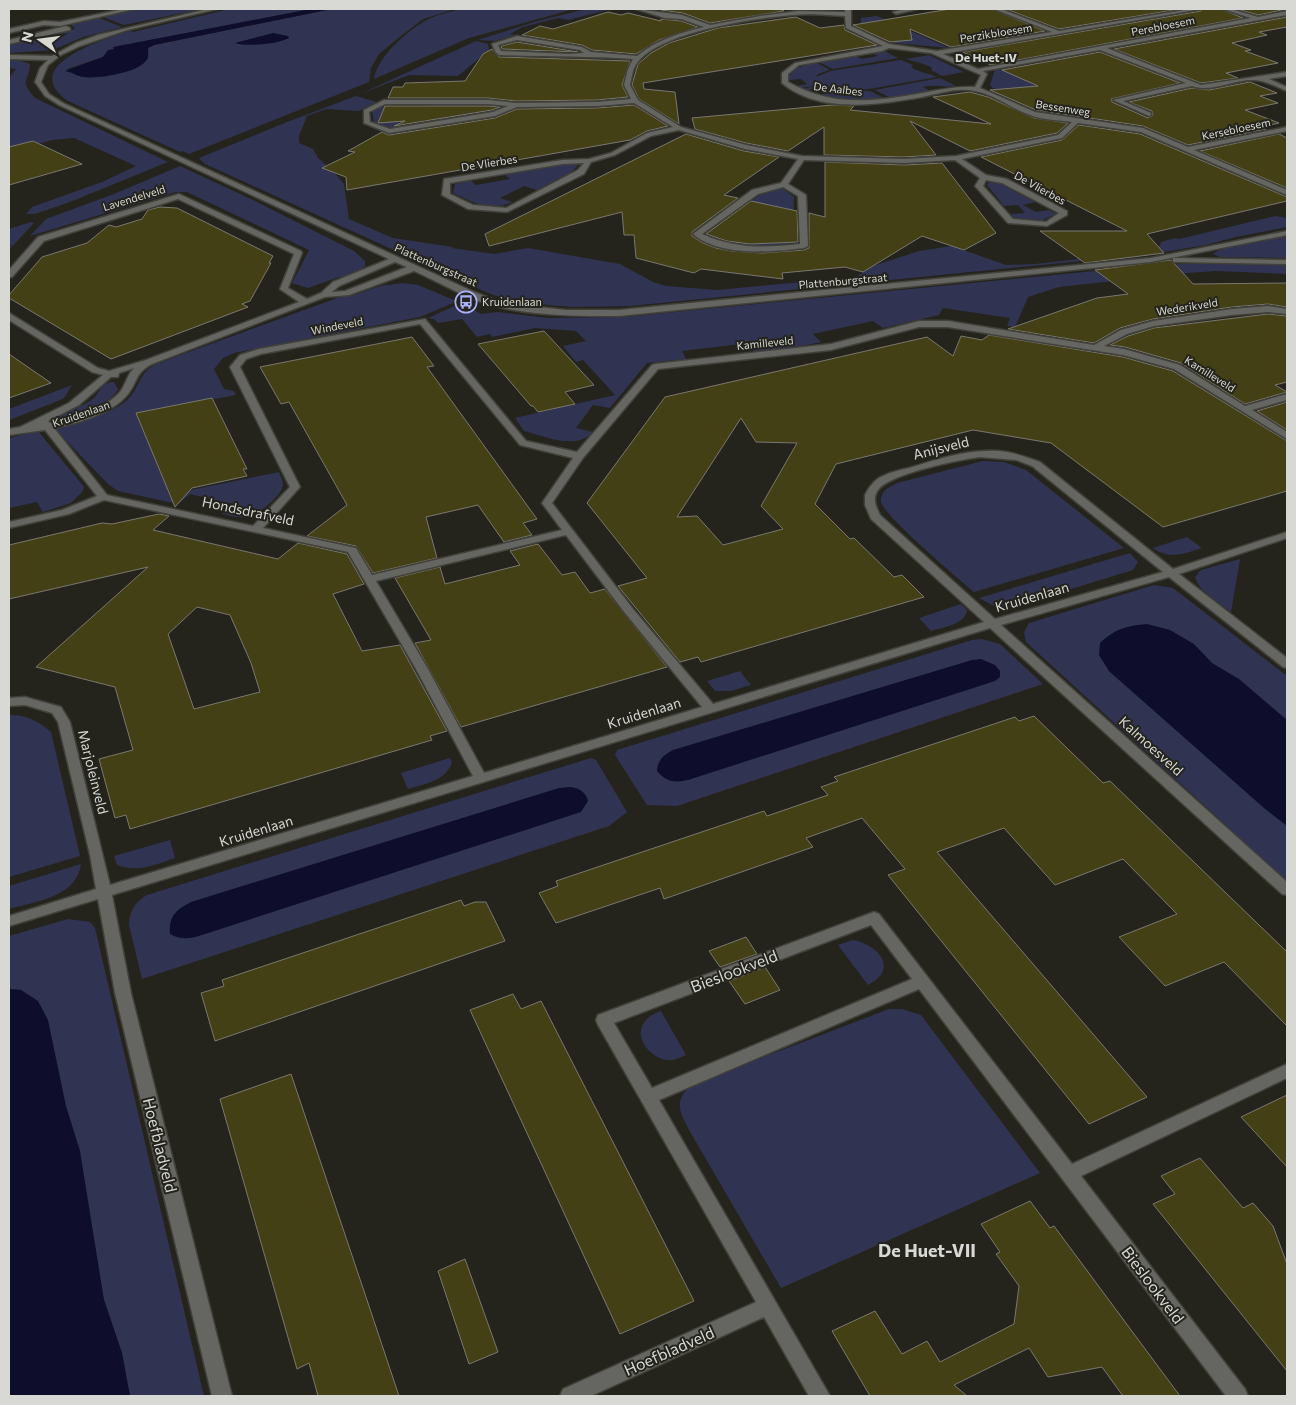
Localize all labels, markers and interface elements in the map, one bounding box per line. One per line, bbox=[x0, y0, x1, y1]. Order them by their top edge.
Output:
street label: Perebloesem bbox=[1130, 13, 1196, 38]
north arrow bbox=[15, 15, 65, 65]
street label: Perzikbloesem bbox=[959, 20, 1033, 45]
text: N bbox=[17, 30, 36, 44]
district label: De Huet-IV bbox=[955, 50, 1017, 64]
street label: De Aalbes bbox=[813, 79, 863, 98]
street label: Bessenweg bbox=[1035, 97, 1091, 118]
street label: Kersebloesem bbox=[1200, 115, 1271, 142]
street label: De Vlierbes bbox=[460, 152, 518, 173]
street label: De Vlierbes bbox=[1012, 168, 1068, 207]
street label: Lavendelveld bbox=[101, 182, 167, 213]
street label: Plattenburgstraat bbox=[393, 240, 480, 289]
street label: Plattenburgstraat bbox=[798, 270, 888, 291]
bus stop icon: Kruidenlaan bbox=[454, 290, 478, 314]
place label: Kruidenlaan bbox=[482, 295, 542, 308]
street label: Wederikveld bbox=[1155, 295, 1219, 318]
street label: Windeveld bbox=[310, 314, 364, 337]
street label: Kamilleveld bbox=[736, 333, 794, 352]
street label: Kamilleveld bbox=[1183, 353, 1238, 394]
street label: Kruidenlaan bbox=[50, 398, 111, 429]
street label: Anijsveld bbox=[911, 432, 971, 463]
street label: Hondsdrafveld bbox=[201, 492, 296, 529]
street label: Kruidenlaan bbox=[993, 578, 1071, 615]
street label: Kruidenlaan bbox=[605, 693, 683, 732]
street label: Kalmoesveld bbox=[1116, 712, 1187, 779]
street label: Marjoleinveld bbox=[75, 728, 112, 816]
street label: Kruidenlaan bbox=[217, 811, 295, 850]
street label: Bieslookveld bbox=[688, 945, 780, 996]
street label: Hoefbladveld bbox=[140, 1096, 181, 1194]
district label: De Huet-VII bbox=[878, 1239, 976, 1261]
street label: Bieslookveld bbox=[1118, 1242, 1189, 1327]
street label: Hoefbladveld bbox=[621, 1322, 717, 1379]

